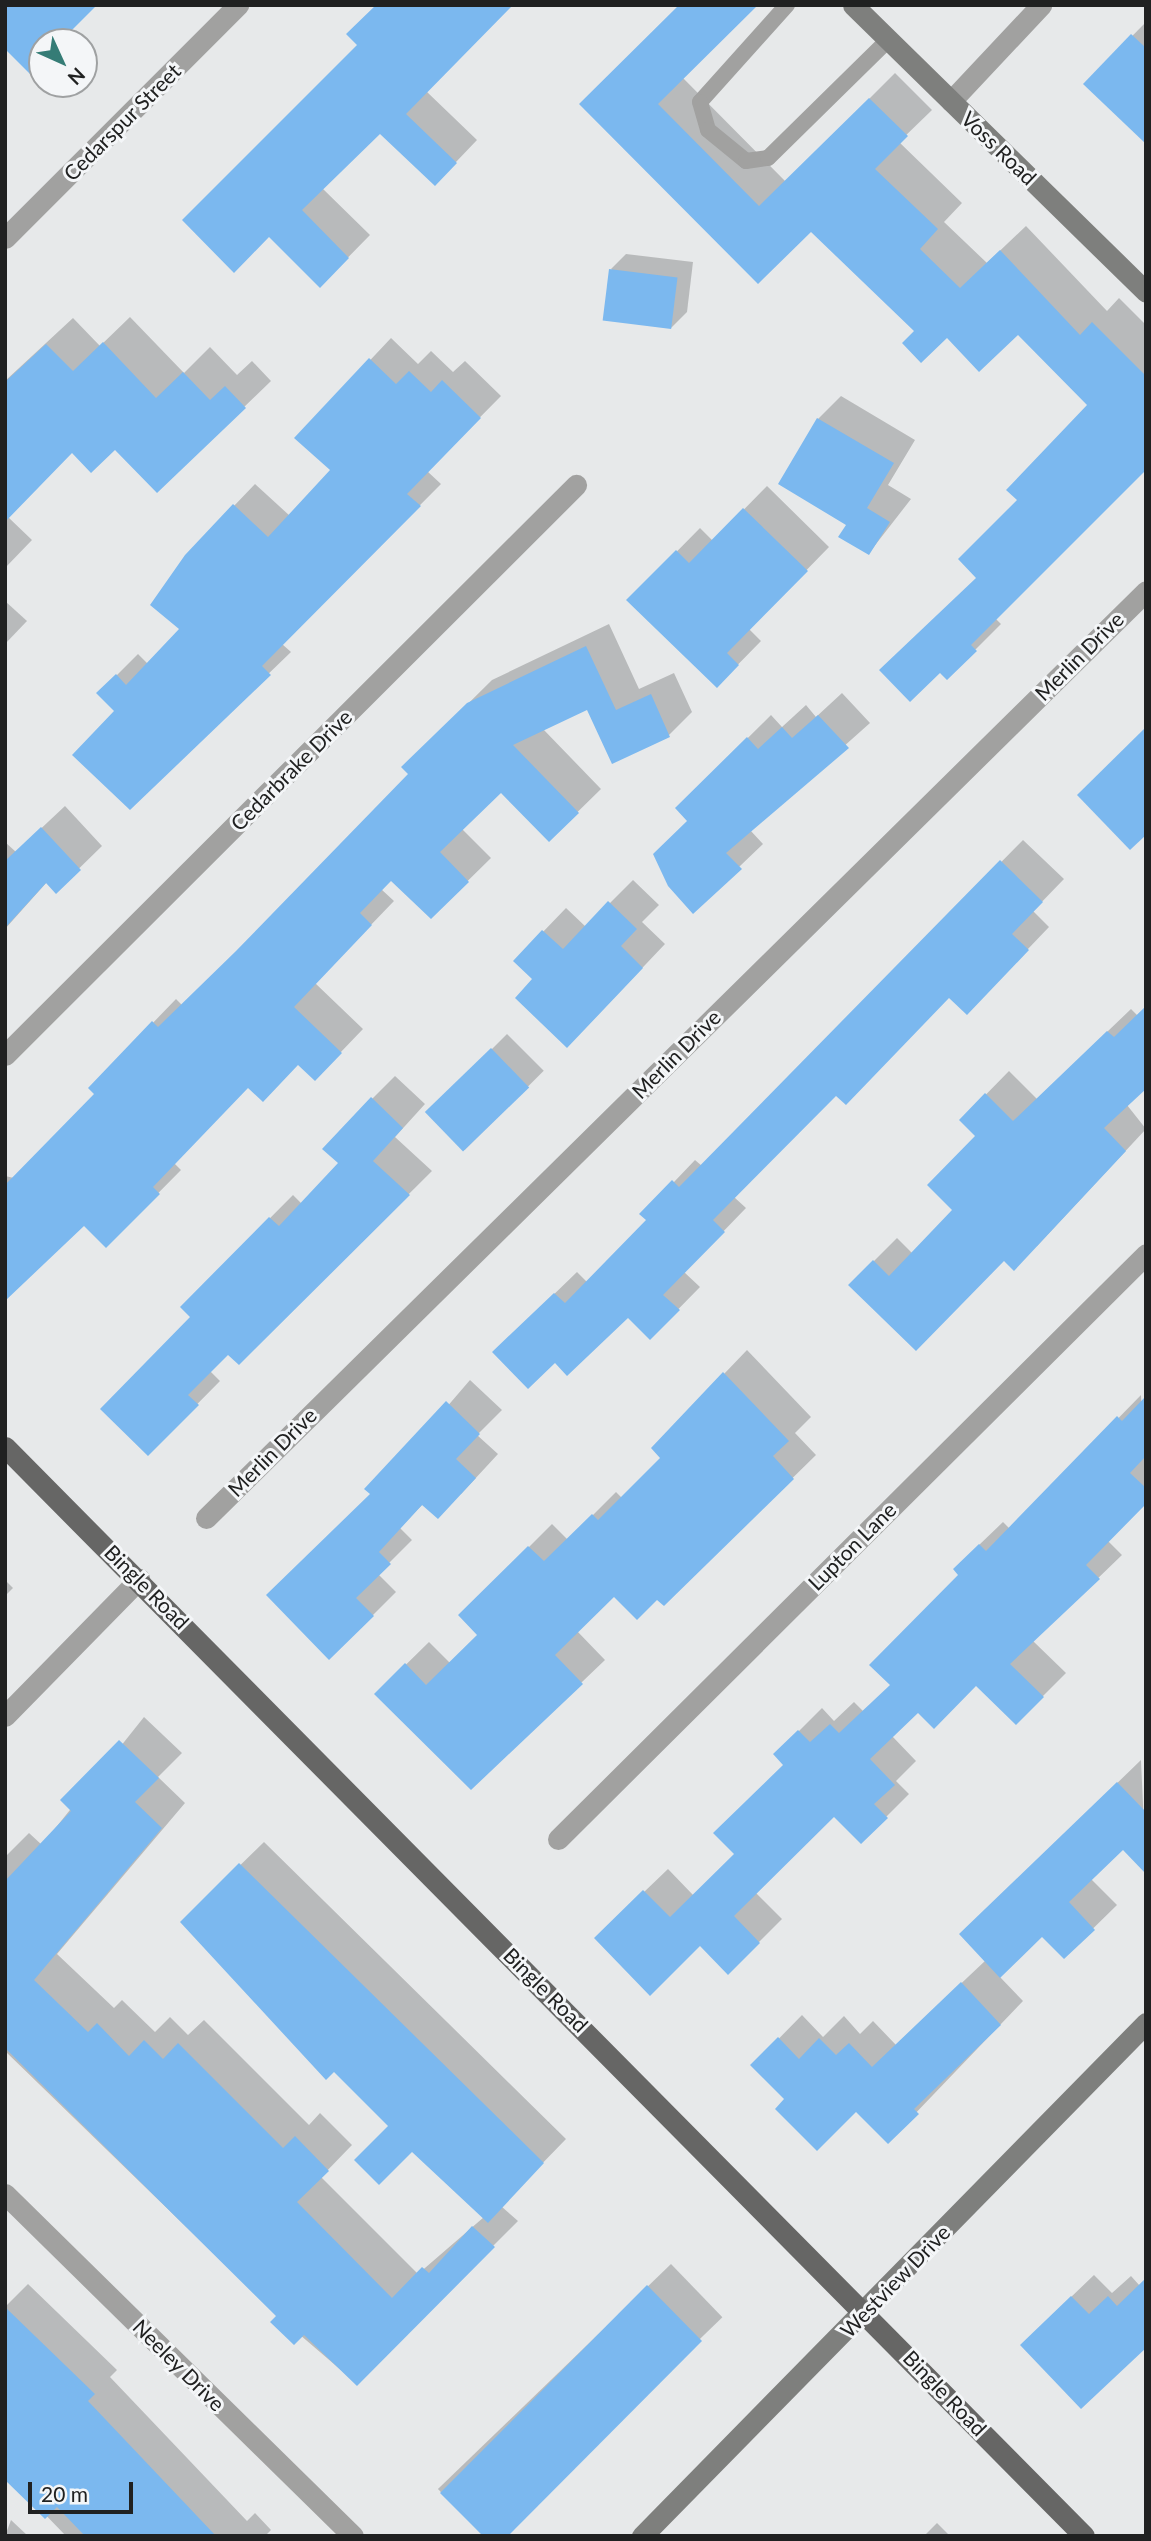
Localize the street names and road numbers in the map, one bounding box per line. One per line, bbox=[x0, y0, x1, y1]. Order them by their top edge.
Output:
street label: Cedarspur Street bbox=[58, 58, 186, 186]
street label: Voss Road bbox=[956, 106, 1042, 190]
street label: Merlin Drive bbox=[1029, 606, 1129, 706]
street label: Cedarbrake Drive bbox=[225, 704, 357, 836]
street label: Merlin Drive bbox=[626, 1004, 726, 1104]
street label: Merlin Drive bbox=[222, 1402, 322, 1502]
street label: Lupton Lane bbox=[803, 1497, 901, 1595]
street label: Bingle Road bbox=[100, 1540, 194, 1634]
street label: Bingle Road bbox=[499, 1943, 593, 2037]
street label: Westview Drive bbox=[835, 2219, 955, 2343]
street label: Neeley Drive bbox=[128, 2314, 230, 2416]
street label: Bingle Road bbox=[898, 2345, 992, 2441]

